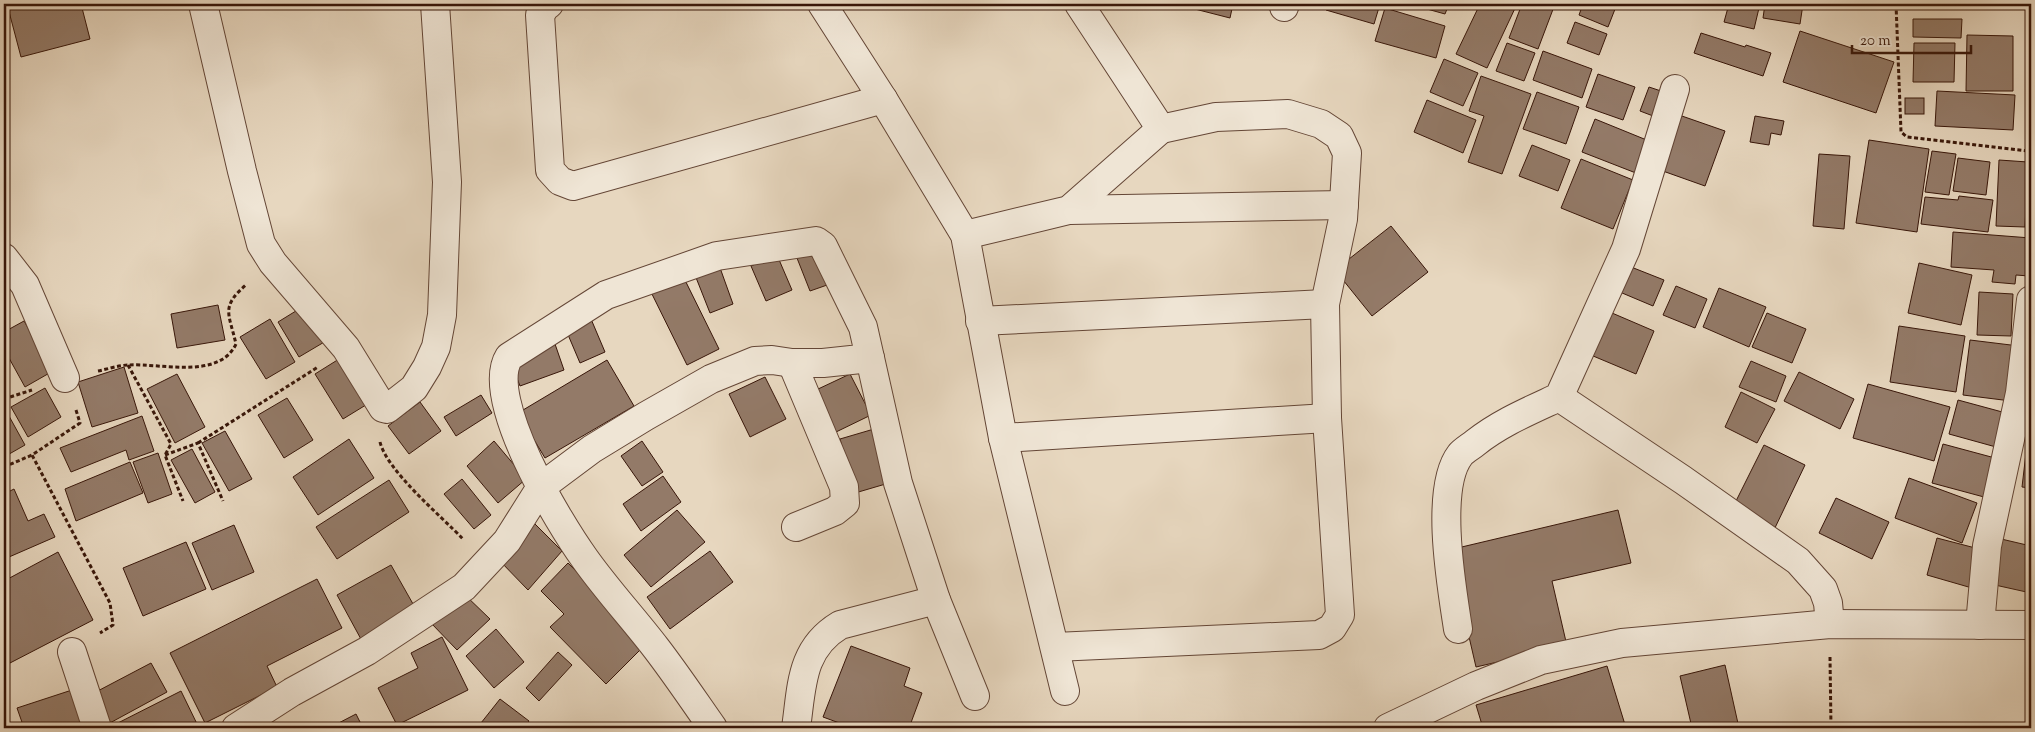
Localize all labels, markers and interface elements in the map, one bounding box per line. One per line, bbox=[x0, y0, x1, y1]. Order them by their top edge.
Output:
scale bar bbox=[1852, 22, 1971, 54]
text: 20 m bbox=[1860, 31, 1891, 52]

